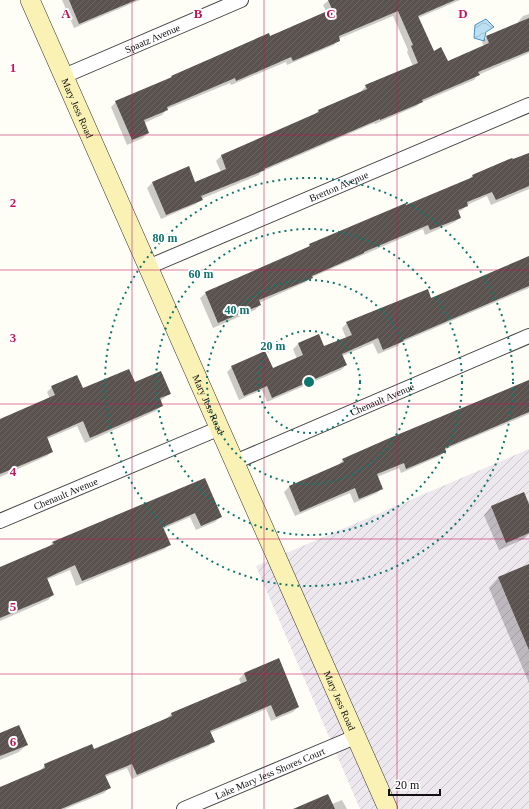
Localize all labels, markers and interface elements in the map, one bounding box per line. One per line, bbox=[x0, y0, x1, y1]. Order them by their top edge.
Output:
text: A bbox=[61, 6, 71, 21]
text: B bbox=[194, 6, 203, 21]
text: C bbox=[326, 6, 336, 21]
text: D bbox=[458, 6, 468, 21]
street label: Spaatz Avenue bbox=[123, 21, 182, 55]
text: 1 bbox=[10, 60, 16, 75]
street label: Mary Jess Road bbox=[60, 76, 96, 139]
street label: Brerton Avenue bbox=[307, 168, 370, 203]
text: 2 bbox=[10, 195, 16, 210]
text: 80 m bbox=[153, 231, 178, 245]
text: 60 m bbox=[189, 267, 214, 281]
text: 40 m bbox=[225, 303, 250, 317]
text: 3 bbox=[10, 330, 17, 345]
text: 20 m bbox=[261, 339, 286, 353]
street label: Mary Jess Road bbox=[191, 373, 227, 436]
centre of rings bbox=[302, 375, 316, 389]
street label: Chenault Avenue bbox=[348, 380, 416, 418]
text: 4 bbox=[10, 464, 17, 479]
street label: Chenault Avenue bbox=[32, 475, 100, 512]
text: 5 bbox=[10, 599, 17, 614]
street label: Mary Jess Road bbox=[322, 669, 358, 732]
text: 6 bbox=[10, 734, 17, 749]
street label: Lake Mary Jess Shores Court bbox=[213, 745, 326, 801]
scale bar bbox=[389, 771, 440, 797]
text: 20 m bbox=[395, 778, 420, 792]

